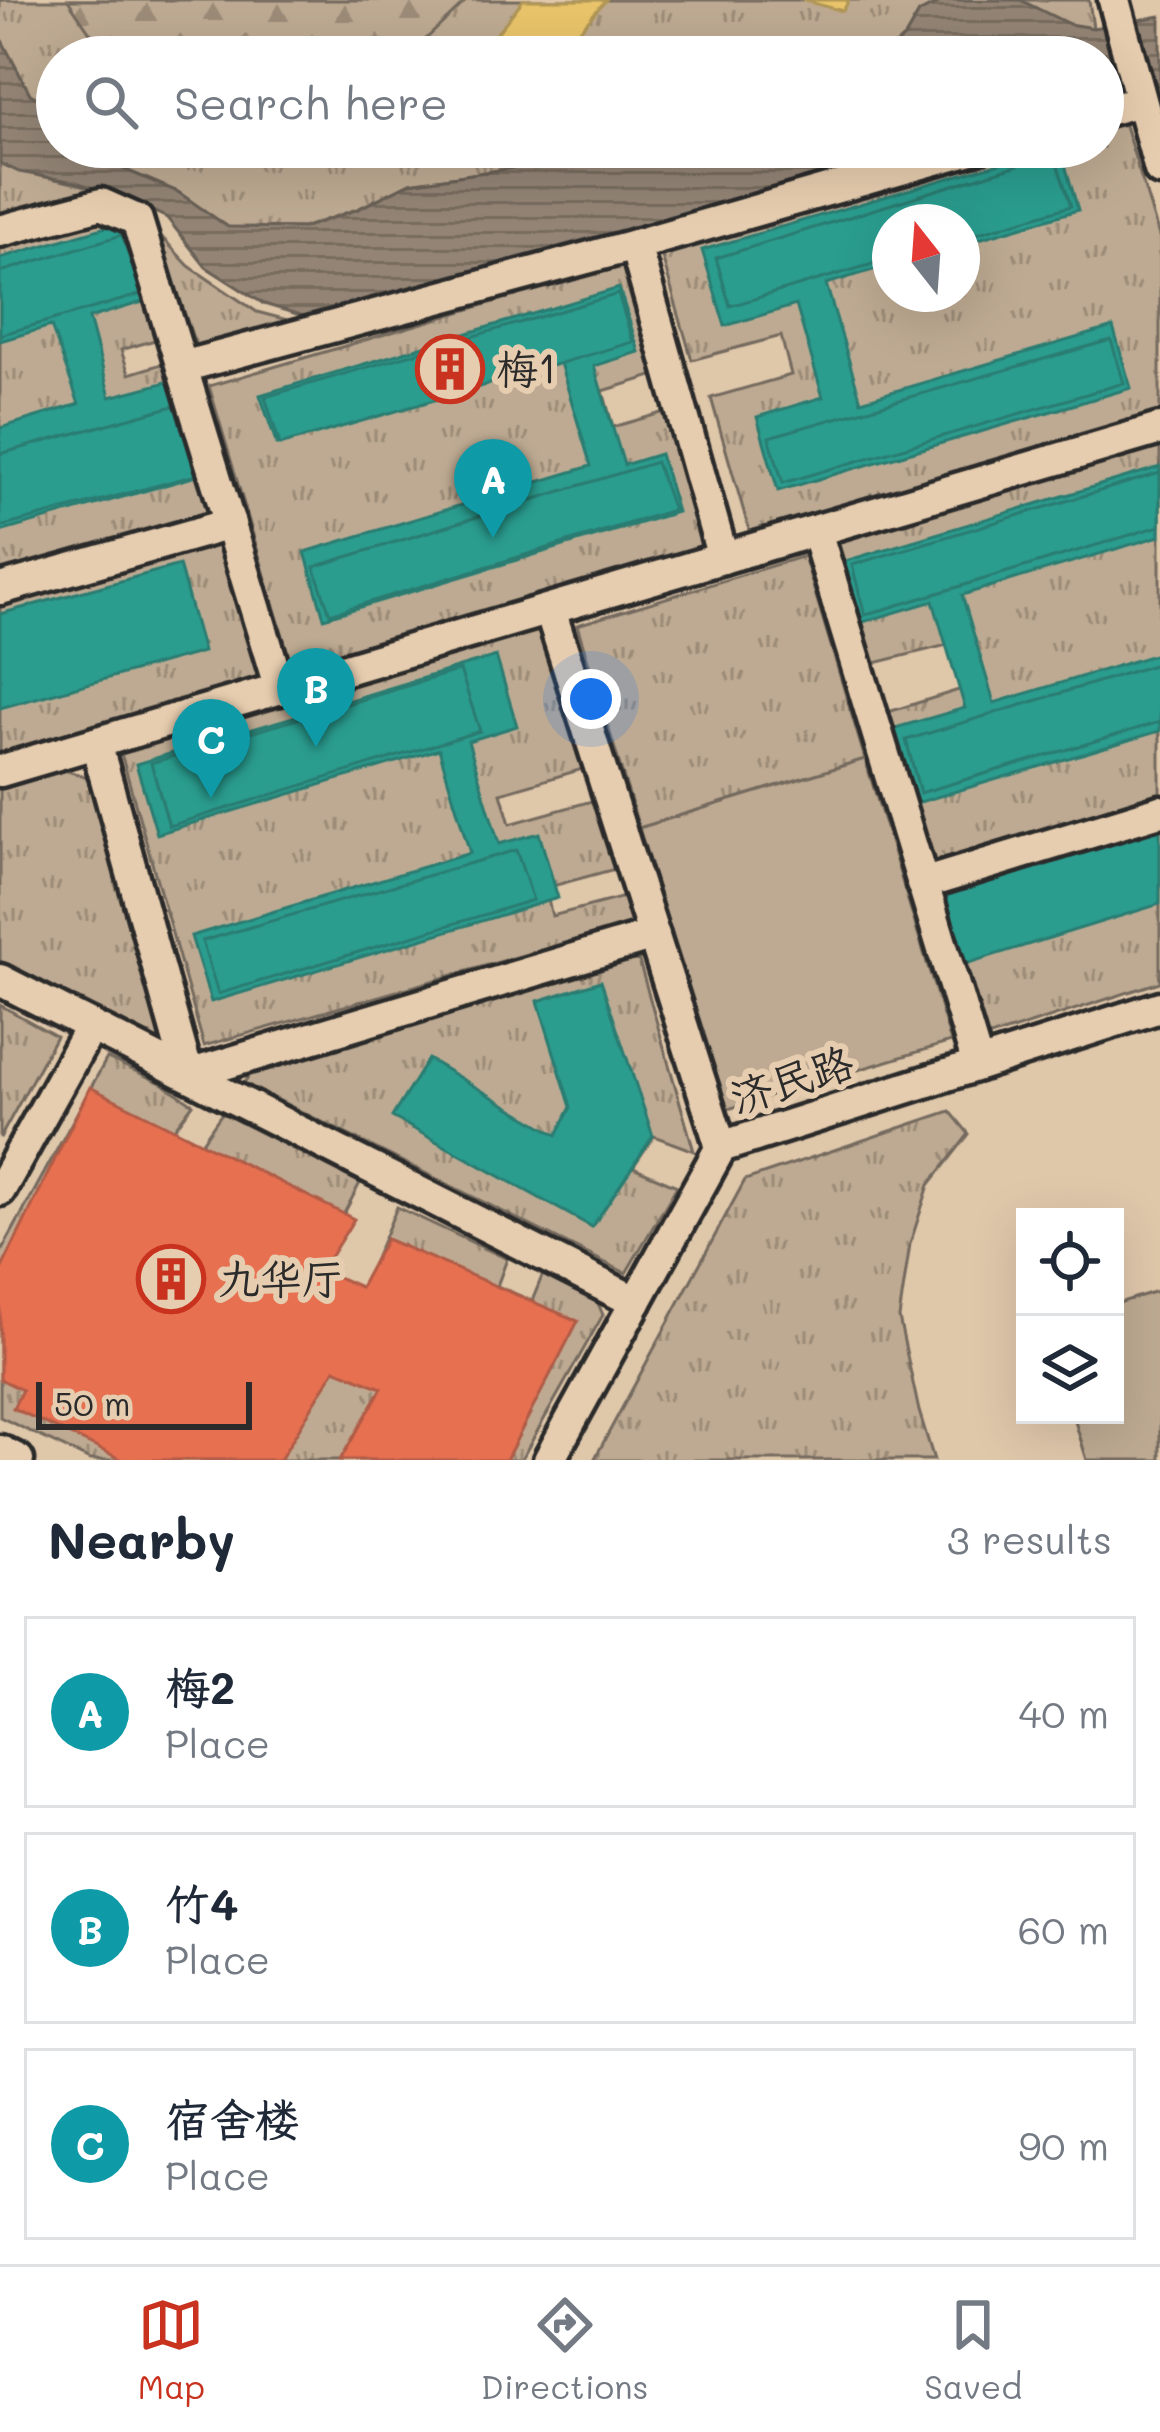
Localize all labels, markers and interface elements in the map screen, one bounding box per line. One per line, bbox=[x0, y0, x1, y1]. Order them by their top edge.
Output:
search box bbox=[36, 36, 1124, 168]
icon: search bbox=[78, 69, 144, 135]
text: Search here bbox=[174, 73, 448, 131]
north arrow bbox=[872, 204, 980, 312]
building icon: 梅1 bbox=[415, 334, 485, 404]
place label: 梅1 bbox=[496, 340, 557, 395]
pin: A bbox=[454, 439, 532, 538]
pin: B bbox=[277, 648, 355, 747]
your location bbox=[561, 669, 621, 729]
pin: C bbox=[172, 699, 250, 798]
street label: 济民路 bbox=[723, 1033, 860, 1124]
map controls bbox=[1016, 1208, 1124, 1424]
button: locate bbox=[1016, 1208, 1124, 1316]
building icon: 九华厅 bbox=[136, 1244, 206, 1314]
place label: 九华厅 bbox=[218, 1250, 344, 1305]
button: layers bbox=[1016, 1316, 1124, 1424]
scale bar bbox=[36, 1376, 252, 1429]
text: 50 m bbox=[54, 1381, 130, 1424]
text: Nearby bbox=[48, 1505, 235, 1572]
text: 3 results bbox=[947, 1513, 1112, 1564]
text: 梅2 bbox=[165, 1657, 235, 1715]
text: A bbox=[76, 1687, 104, 1738]
text: 40 m bbox=[1018, 1687, 1109, 1738]
text: Place bbox=[165, 1717, 270, 1768]
text: 竹4 bbox=[165, 1873, 239, 1931]
text: B bbox=[77, 1903, 103, 1954]
text: 60 m bbox=[1018, 1903, 1109, 1954]
text: Place bbox=[165, 1933, 270, 1984]
text: 宿舍楼 bbox=[165, 2089, 300, 2147]
text: C bbox=[76, 2119, 104, 2170]
text: 90 m bbox=[1018, 2119, 1109, 2170]
text: Place bbox=[165, 2149, 270, 2200]
tab: Map bbox=[138, 2292, 205, 2407]
tab: Directions bbox=[481, 2292, 648, 2407]
tab: Saved bbox=[924, 2292, 1022, 2407]

